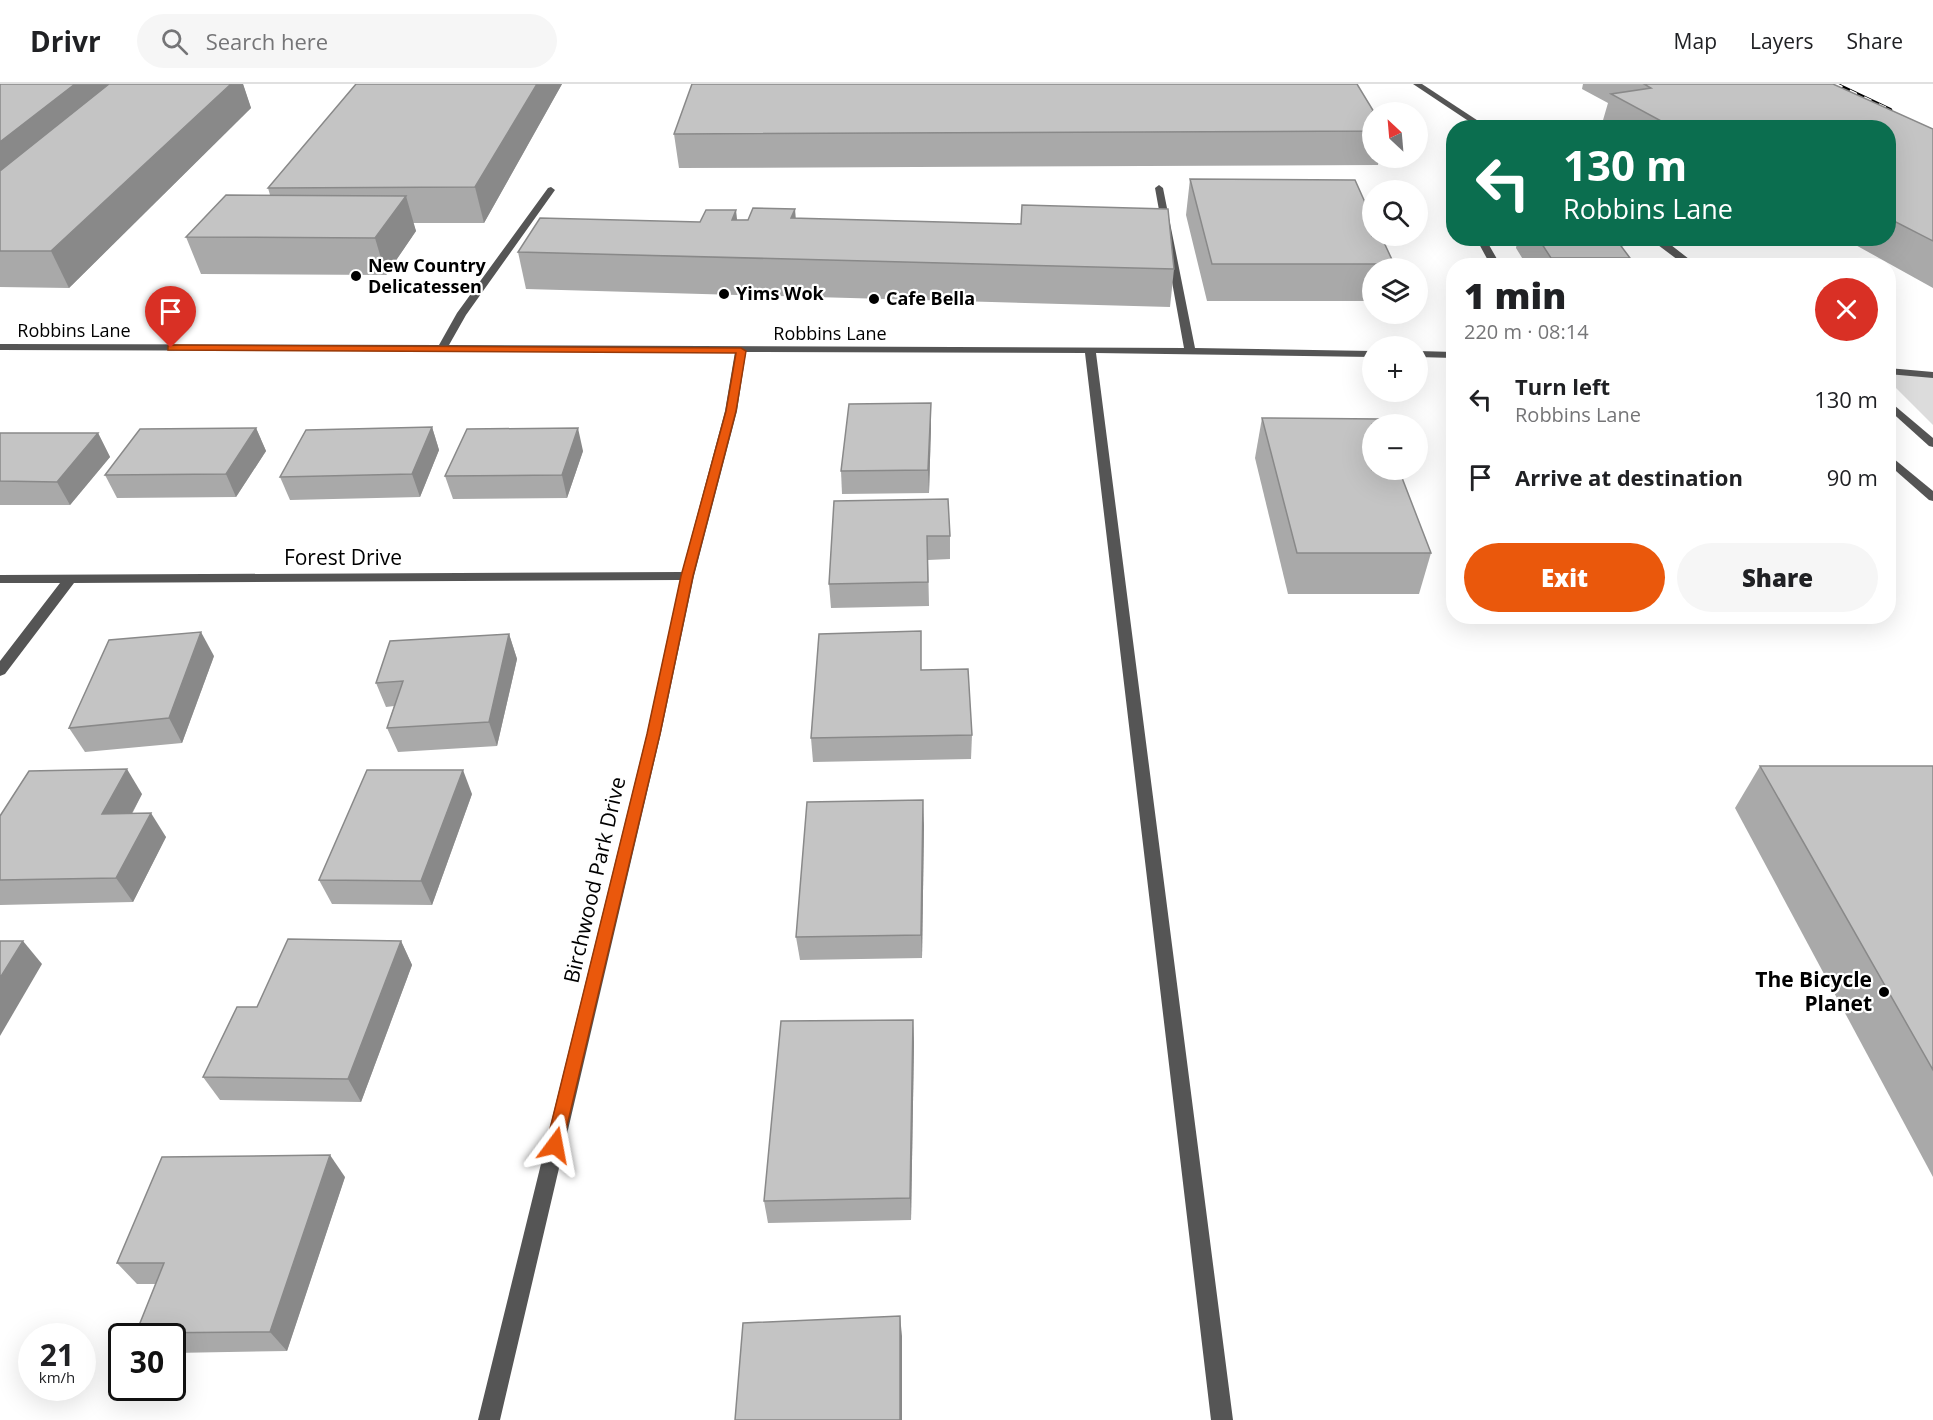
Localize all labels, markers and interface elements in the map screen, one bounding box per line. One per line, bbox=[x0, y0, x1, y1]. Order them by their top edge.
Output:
search box bbox=[137, 14, 557, 68]
text: Drivr bbox=[30, 22, 101, 60]
icon: search bbox=[158, 25, 191, 58]
text: Search here bbox=[206, 26, 328, 56]
text: Map bbox=[1674, 27, 1717, 55]
text: Layers bbox=[1750, 27, 1814, 55]
text: Share bbox=[1847, 27, 1903, 55]
north arrow bbox=[1362, 102, 1428, 168]
map controls bbox=[1362, 102, 1428, 480]
text: 130 m bbox=[1563, 136, 1687, 193]
icon: left bbox=[1464, 144, 1542, 222]
button: search bbox=[1362, 180, 1428, 246]
text: Robbins Lane bbox=[1563, 190, 1733, 227]
place label: New Country Delicatessen bbox=[368, 253, 487, 298]
button: layers bbox=[1362, 258, 1428, 324]
marker: New Country Delicatessen bbox=[349, 269, 363, 283]
text: 1 min bbox=[1464, 271, 1566, 320]
button: close bbox=[1815, 278, 1878, 341]
place label: Yims Wok bbox=[736, 281, 825, 305]
pin bbox=[145, 286, 196, 348]
place label: Cafe Bella bbox=[886, 286, 975, 310]
marker: Yims Wok bbox=[717, 287, 731, 301]
marker: Cafe Bella bbox=[867, 292, 881, 306]
icon: arrive bbox=[154, 295, 187, 328]
street label: Robbins Lane bbox=[17, 318, 131, 342]
text: 220 m · 08:14 bbox=[1464, 318, 1589, 345]
street label: Robbins Lane bbox=[773, 321, 887, 345]
button: + bbox=[1362, 336, 1428, 402]
text: Turn left bbox=[1515, 371, 1610, 401]
icon: left bbox=[1464, 383, 1497, 416]
text: 130 m bbox=[1814, 384, 1878, 414]
text: Robbins Lane bbox=[1515, 401, 1641, 428]
button: − bbox=[1362, 414, 1428, 480]
icon: arrive bbox=[1464, 461, 1497, 494]
text: Arrive at destination bbox=[1515, 462, 1743, 492]
text: 90 m bbox=[1827, 462, 1878, 492]
street label: Forest Drive bbox=[284, 543, 402, 571]
button: Exit bbox=[1464, 543, 1665, 612]
button: Share bbox=[1677, 543, 1878, 612]
street label: Birchwood Park Drive bbox=[557, 774, 631, 986]
place label: The Bicycle Planet bbox=[1755, 965, 1872, 1017]
marker: The Bicycle Planet bbox=[1877, 985, 1891, 999]
position arrow bbox=[523, 1113, 587, 1177]
speed limit sign: 30 bbox=[108, 1323, 186, 1401]
text: 21 bbox=[40, 1334, 74, 1375]
text: km/h bbox=[39, 1367, 75, 1387]

